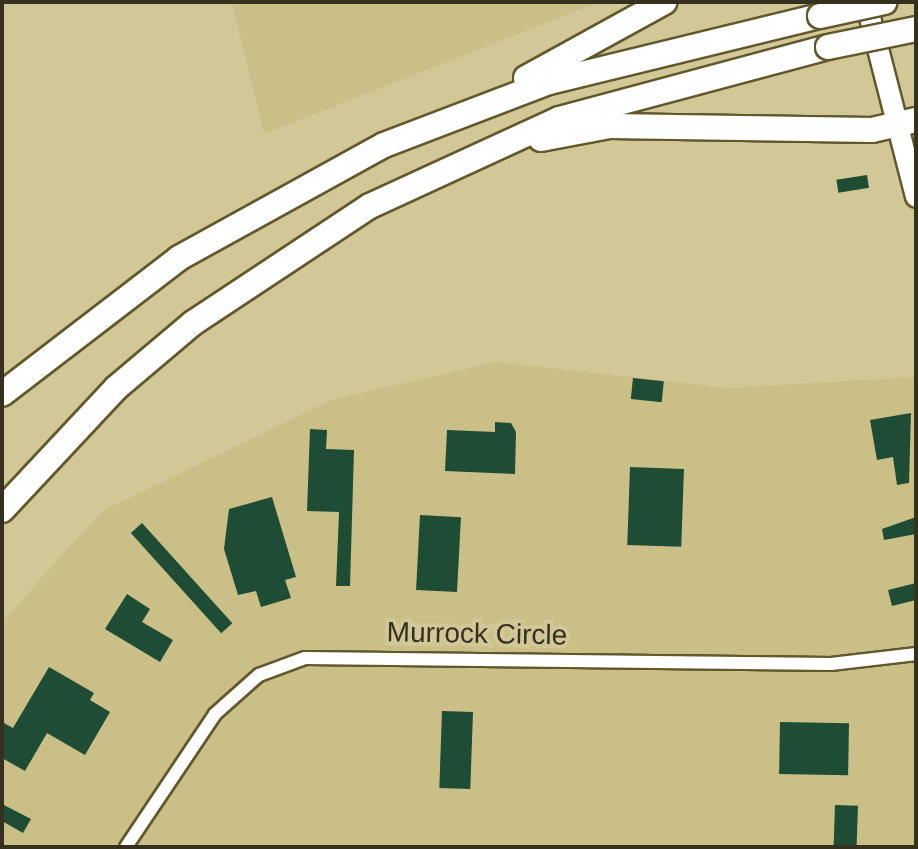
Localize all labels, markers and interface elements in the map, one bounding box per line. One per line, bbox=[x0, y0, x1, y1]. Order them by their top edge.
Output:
street label: Murrock Circle bbox=[386, 616, 568, 652]

